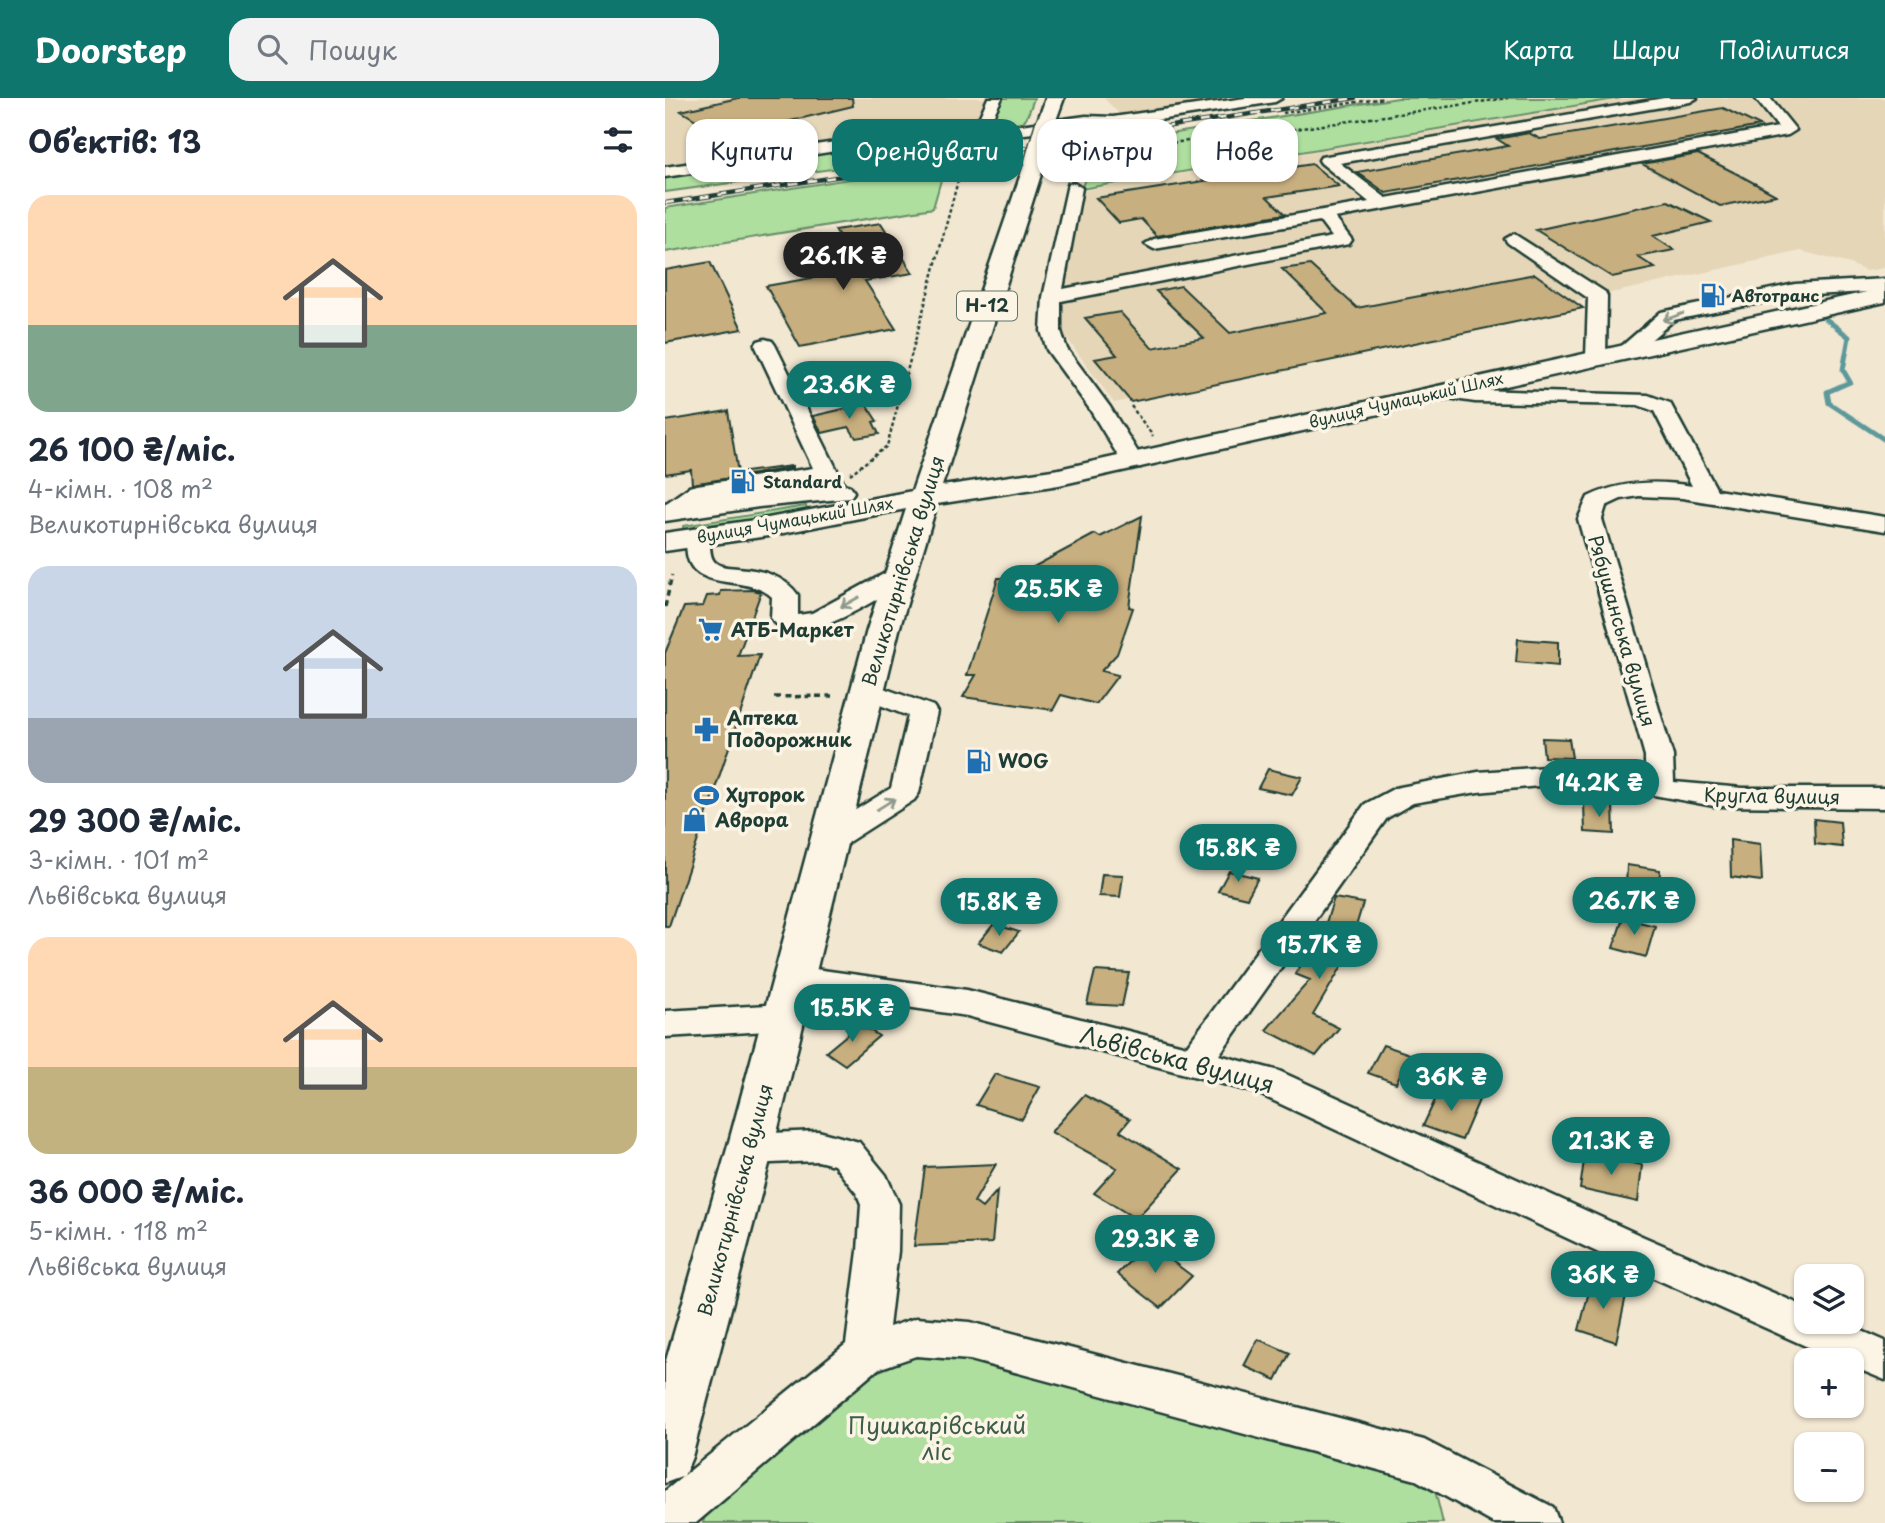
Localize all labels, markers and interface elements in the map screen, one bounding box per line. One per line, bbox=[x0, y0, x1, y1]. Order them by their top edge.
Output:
search box bbox=[229, 18, 719, 81]
text: Doorstep bbox=[35, 24, 187, 74]
icon: search bbox=[253, 30, 291, 68]
text: Пошук bbox=[309, 30, 397, 69]
text: Карта bbox=[1503, 31, 1574, 67]
text: Шари bbox=[1612, 31, 1681, 67]
text: Поділитися bbox=[1719, 31, 1850, 67]
text: Об’єктів: 13 bbox=[28, 118, 201, 163]
chip: Купити bbox=[686, 119, 818, 182]
chip: Орендувати bbox=[832, 119, 1023, 182]
chip: Фільтри bbox=[1037, 119, 1177, 182]
chip: Нове bbox=[1191, 119, 1298, 182]
icon: filters bbox=[599, 121, 637, 159]
pin: 26.1K ₴ bbox=[778, 232, 908, 292]
text: 26.1K ₴ bbox=[799, 237, 887, 272]
icon: home bbox=[270, 240, 396, 366]
fuel station icon: Автотранс bbox=[1698, 282, 1726, 310]
place label: Автотранс bbox=[1732, 283, 1820, 307]
road number: Н-12 bbox=[957, 292, 1017, 321]
one-way arrow bbox=[1663, 312, 1685, 324]
pin: 23.6K ₴ bbox=[784, 362, 914, 421]
street label: вулиця Чумацький Шлях bbox=[1306, 365, 1505, 433]
text: 23.6K ₴ bbox=[802, 366, 896, 401]
text: 26 100 ₴/міс. bbox=[28, 426, 236, 471]
street label: Великотирнівська вулиця bbox=[854, 452, 950, 689]
fuel station icon: Standard bbox=[729, 468, 757, 496]
place label: Standard bbox=[763, 469, 843, 493]
text: 4-кімн. · 108 m² bbox=[28, 471, 213, 506]
street label: вулиця Чумацький Шлях bbox=[695, 490, 895, 548]
text: Великотирнівська вулиця bbox=[28, 506, 318, 541]
street label: Рябушанська вулиця bbox=[1582, 532, 1664, 730]
pin: 25.5K ₴ bbox=[993, 566, 1123, 625]
text: 25.5K ₴ bbox=[1014, 570, 1102, 605]
one-way arrow bbox=[841, 596, 861, 610]
icon: home bbox=[270, 611, 396, 737]
place label: АТБ-Маркет bbox=[731, 615, 855, 643]
supermarket icon: АТБ-Маркет bbox=[697, 616, 725, 644]
place label: Аптека Подорожник bbox=[727, 703, 853, 753]
pharmacy icon: Аптека Подорожник bbox=[693, 715, 721, 743]
place label: WOG bbox=[998, 746, 1049, 774]
fuel station icon: WOG bbox=[964, 747, 992, 775]
pin: 14.2K ₴ bbox=[1534, 760, 1664, 819]
text: 14.2K ₴ bbox=[1555, 764, 1643, 799]
place label: Хуторок bbox=[726, 780, 806, 808]
street label: Кругла вулиця bbox=[1704, 780, 1840, 810]
sports icon: Хуторок bbox=[692, 781, 720, 809]
text: 29 300 ₴/міс. bbox=[28, 797, 242, 842]
one-way arrow bbox=[876, 797, 895, 812]
place label: Аврора bbox=[714, 805, 789, 833]
shop icon: Аврора bbox=[681, 806, 709, 834]
pin: 15.8K ₴ bbox=[1173, 824, 1303, 884]
text: 15.8K ₴ bbox=[1196, 829, 1280, 864]
text: 3-кімн. · 101 m² bbox=[28, 842, 209, 877]
text: Львівська вулиця bbox=[28, 877, 227, 912]
pin: 15.8K ₴ bbox=[934, 878, 1064, 938]
pin: 26.7K ₴ bbox=[1569, 878, 1699, 937]
text: 26.7K ₴ bbox=[1589, 882, 1680, 917]
text: 15.8K ₴ bbox=[957, 883, 1041, 918]
pin: 15.7K ₴ bbox=[1254, 922, 1384, 981]
text: 15.7K ₴ bbox=[1277, 926, 1361, 961]
icon: home bbox=[270, 982, 396, 1108]
pin: 15.5K ₴ bbox=[787, 984, 917, 1044]
text: 15.5K ₴ bbox=[810, 989, 894, 1024]
street label: Львівська вулиця bbox=[1077, 1016, 1278, 1101]
pin: 36K ₴ bbox=[1402, 1054, 1500, 1113]
text: 36K ₴ bbox=[1415, 1058, 1487, 1093]
street label: Великотирнівська вулиця bbox=[689, 1080, 779, 1319]
pin: 21.3K ₴ bbox=[1546, 1118, 1676, 1177]
text: 21.3K ₴ bbox=[1568, 1122, 1654, 1157]
text: 36 000 ₴/міс. bbox=[28, 1168, 244, 1213]
text: 5-кімн. · 118 m² bbox=[28, 1213, 208, 1248]
pin: 29.3K ₴ bbox=[1090, 1216, 1220, 1275]
text: 29.3K ₴ bbox=[1111, 1220, 1199, 1255]
text: Львівська вулиця bbox=[28, 1248, 227, 1283]
pin: 36K ₴ bbox=[1554, 1252, 1652, 1311]
text: 36K ₴ bbox=[1567, 1256, 1639, 1291]
map controls bbox=[1794, 1264, 1864, 1502]
button: layers bbox=[1794, 1264, 1864, 1334]
button: + bbox=[1794, 1348, 1864, 1418]
park label: Пушкарівський ліс bbox=[848, 1407, 1026, 1468]
button: − bbox=[1794, 1432, 1864, 1502]

